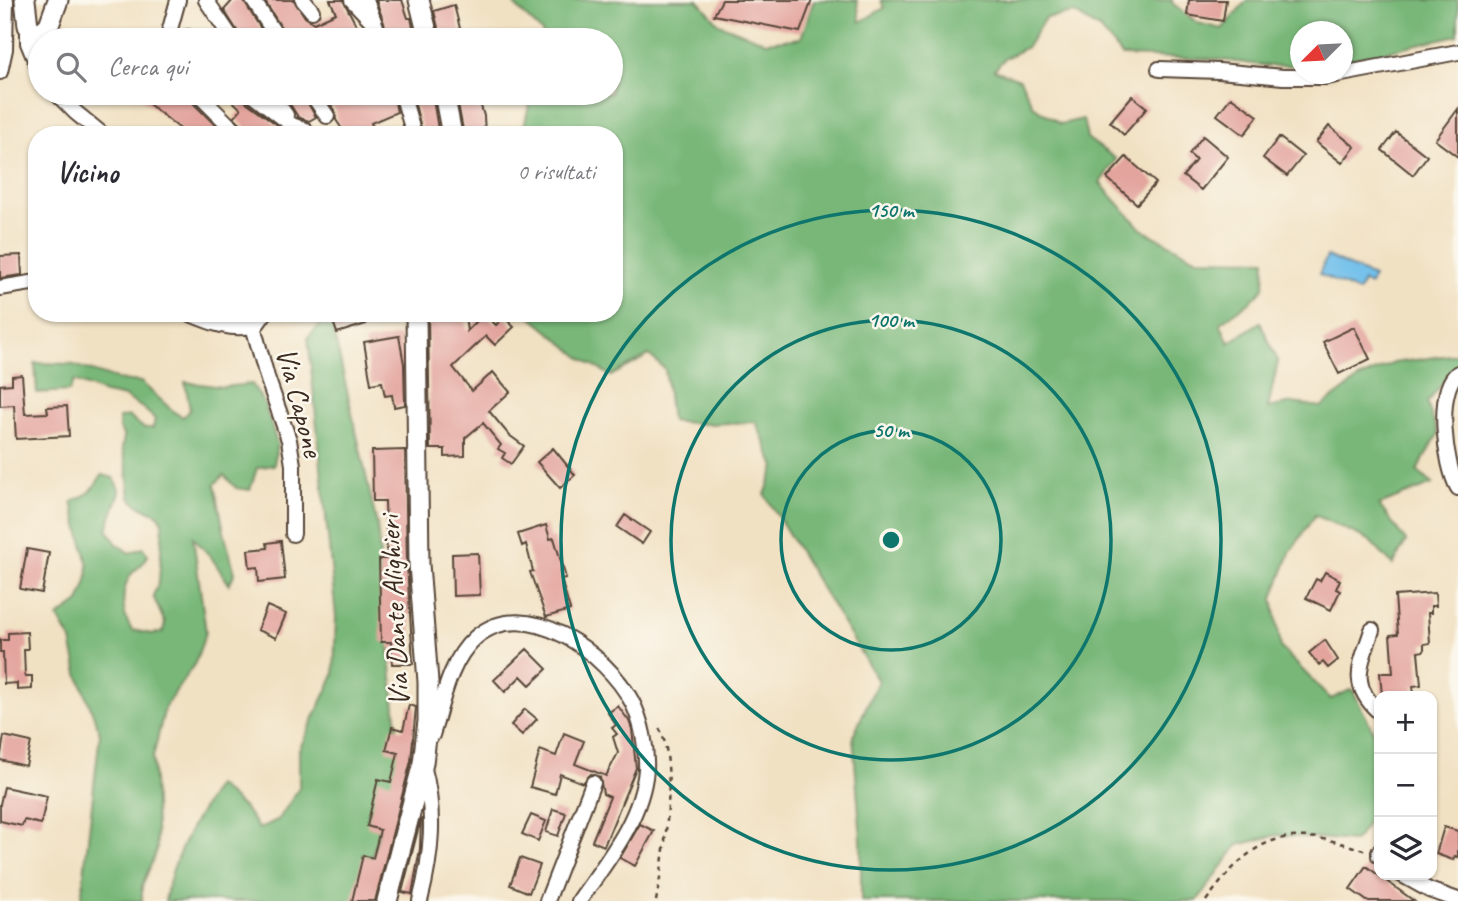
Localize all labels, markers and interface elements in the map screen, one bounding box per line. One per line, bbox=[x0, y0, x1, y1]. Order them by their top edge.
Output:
north arrow bbox=[1290, 21, 1353, 84]
search box bbox=[28, 28, 623, 105]
icon: search bbox=[52, 48, 90, 86]
text: Cerca qui bbox=[108, 50, 188, 83]
text: Vicino bbox=[56, 153, 118, 191]
text: 0 risultati bbox=[517, 157, 595, 186]
text: 150 m bbox=[868, 197, 916, 223]
text: 100 m bbox=[868, 307, 916, 333]
street label: Via Capone bbox=[267, 343, 333, 463]
text: 50 m bbox=[873, 417, 911, 443]
street label: Via Dante Alighieri bbox=[370, 511, 418, 708]
centre of rings bbox=[879, 528, 903, 552]
map controls bbox=[1374, 691, 1437, 880]
button: + bbox=[1374, 691, 1437, 754]
button: − bbox=[1374, 754, 1437, 817]
button: layers bbox=[1374, 817, 1437, 880]

